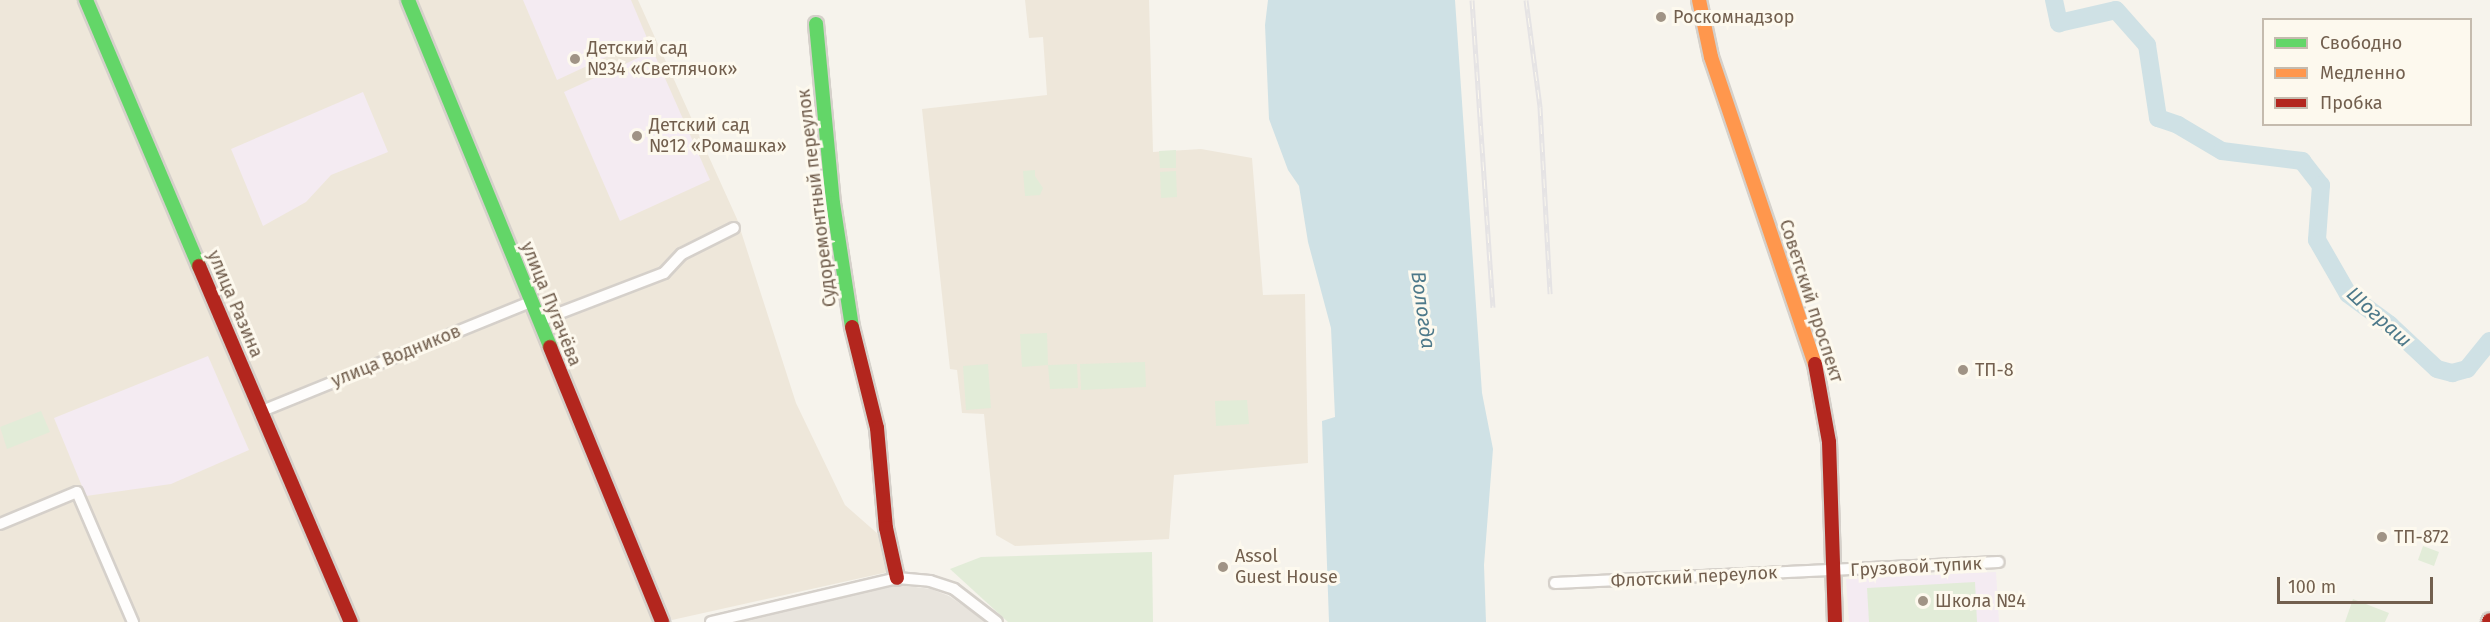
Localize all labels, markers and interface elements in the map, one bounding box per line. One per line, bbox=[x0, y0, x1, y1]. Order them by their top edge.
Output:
place label: Роскомнадзор bbox=[1673, 6, 1794, 28]
marker: Роскомнадзор bbox=[1654, 10, 1668, 24]
legend bbox=[2262, 18, 2472, 126]
text: Свободно bbox=[2320, 32, 2402, 54]
place label: Детский сад №34 «Светлячок» bbox=[587, 38, 738, 80]
marker: Детский сад №34 «Светлячок» bbox=[568, 52, 582, 66]
text: Медленно bbox=[2320, 62, 2406, 84]
street label: Судоремонтный переулок bbox=[793, 88, 841, 308]
text: Пробка bbox=[2320, 92, 2383, 114]
place label: Детский сад №12 «Ромашка» bbox=[649, 115, 787, 158]
marker: Детский сад №12 «Ромашка» bbox=[630, 129, 644, 143]
street label: Советский проспект bbox=[1774, 217, 1848, 385]
street label: улица Пугачёва bbox=[516, 239, 586, 369]
street label: улица Разина bbox=[203, 247, 267, 361]
water label: Вологда bbox=[1406, 270, 1440, 350]
water label: Шограш bbox=[2342, 282, 2416, 352]
street label: улица Водников bbox=[328, 320, 464, 392]
place label: ТП-8 bbox=[1975, 359, 2014, 381]
marker: ТП-8 bbox=[1956, 363, 1970, 377]
place label: ТП-872 bbox=[2394, 526, 2449, 548]
marker: ТП-872 bbox=[2375, 530, 2389, 544]
place label: Assol Guest House bbox=[1235, 546, 1338, 588]
street label: Грузовой тупик bbox=[1850, 553, 1982, 581]
marker: Assol Guest House bbox=[1216, 560, 1230, 574]
street label: Флотский переулок bbox=[1610, 562, 1778, 592]
scale bar bbox=[2280, 565, 2436, 603]
text: 100 m bbox=[2288, 576, 2336, 598]
place label: Школа №4 bbox=[1935, 590, 2026, 612]
marker: Школа №4 bbox=[1916, 594, 1930, 608]

